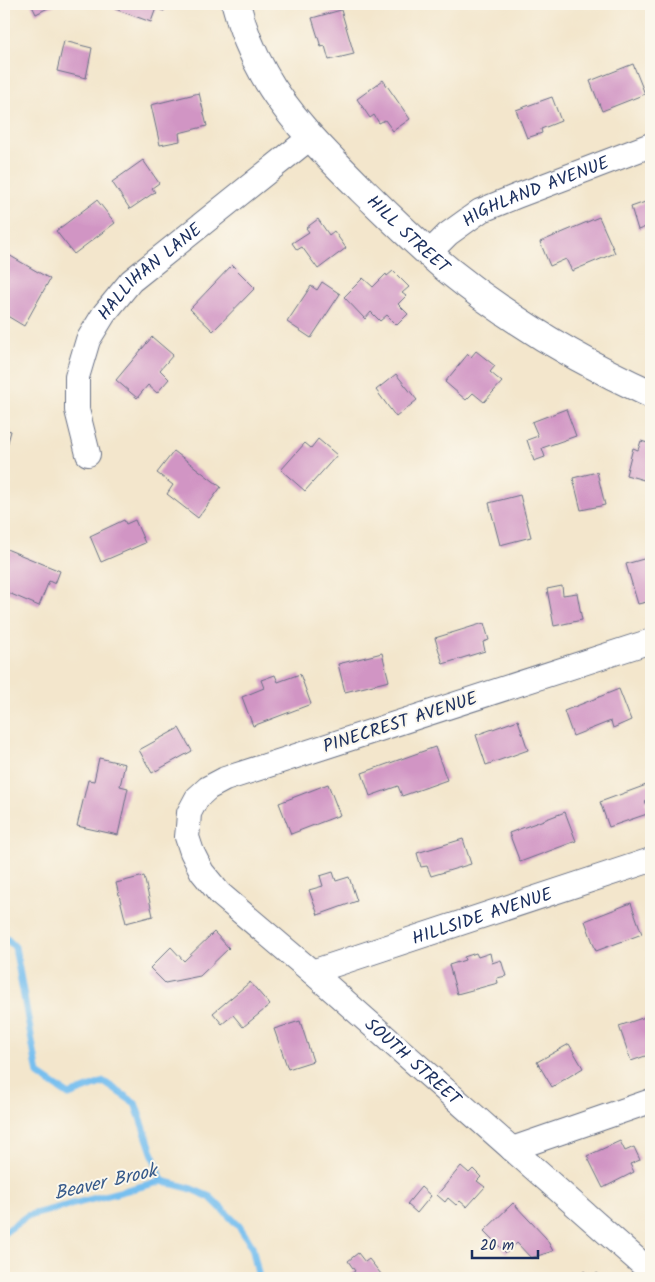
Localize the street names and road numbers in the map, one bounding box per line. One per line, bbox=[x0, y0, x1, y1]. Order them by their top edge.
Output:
street label: HIGHLAND AVENUE bbox=[456, 149, 614, 236]
street label: HILL STREET bbox=[359, 189, 457, 282]
street label: HALLIHAN LANE bbox=[91, 216, 209, 328]
street label: PINECREST AVENUE bbox=[319, 685, 482, 762]
street label: HILLSIDE AVENUE bbox=[408, 880, 557, 954]
street label: SOUTH STREET bbox=[357, 1012, 468, 1114]

